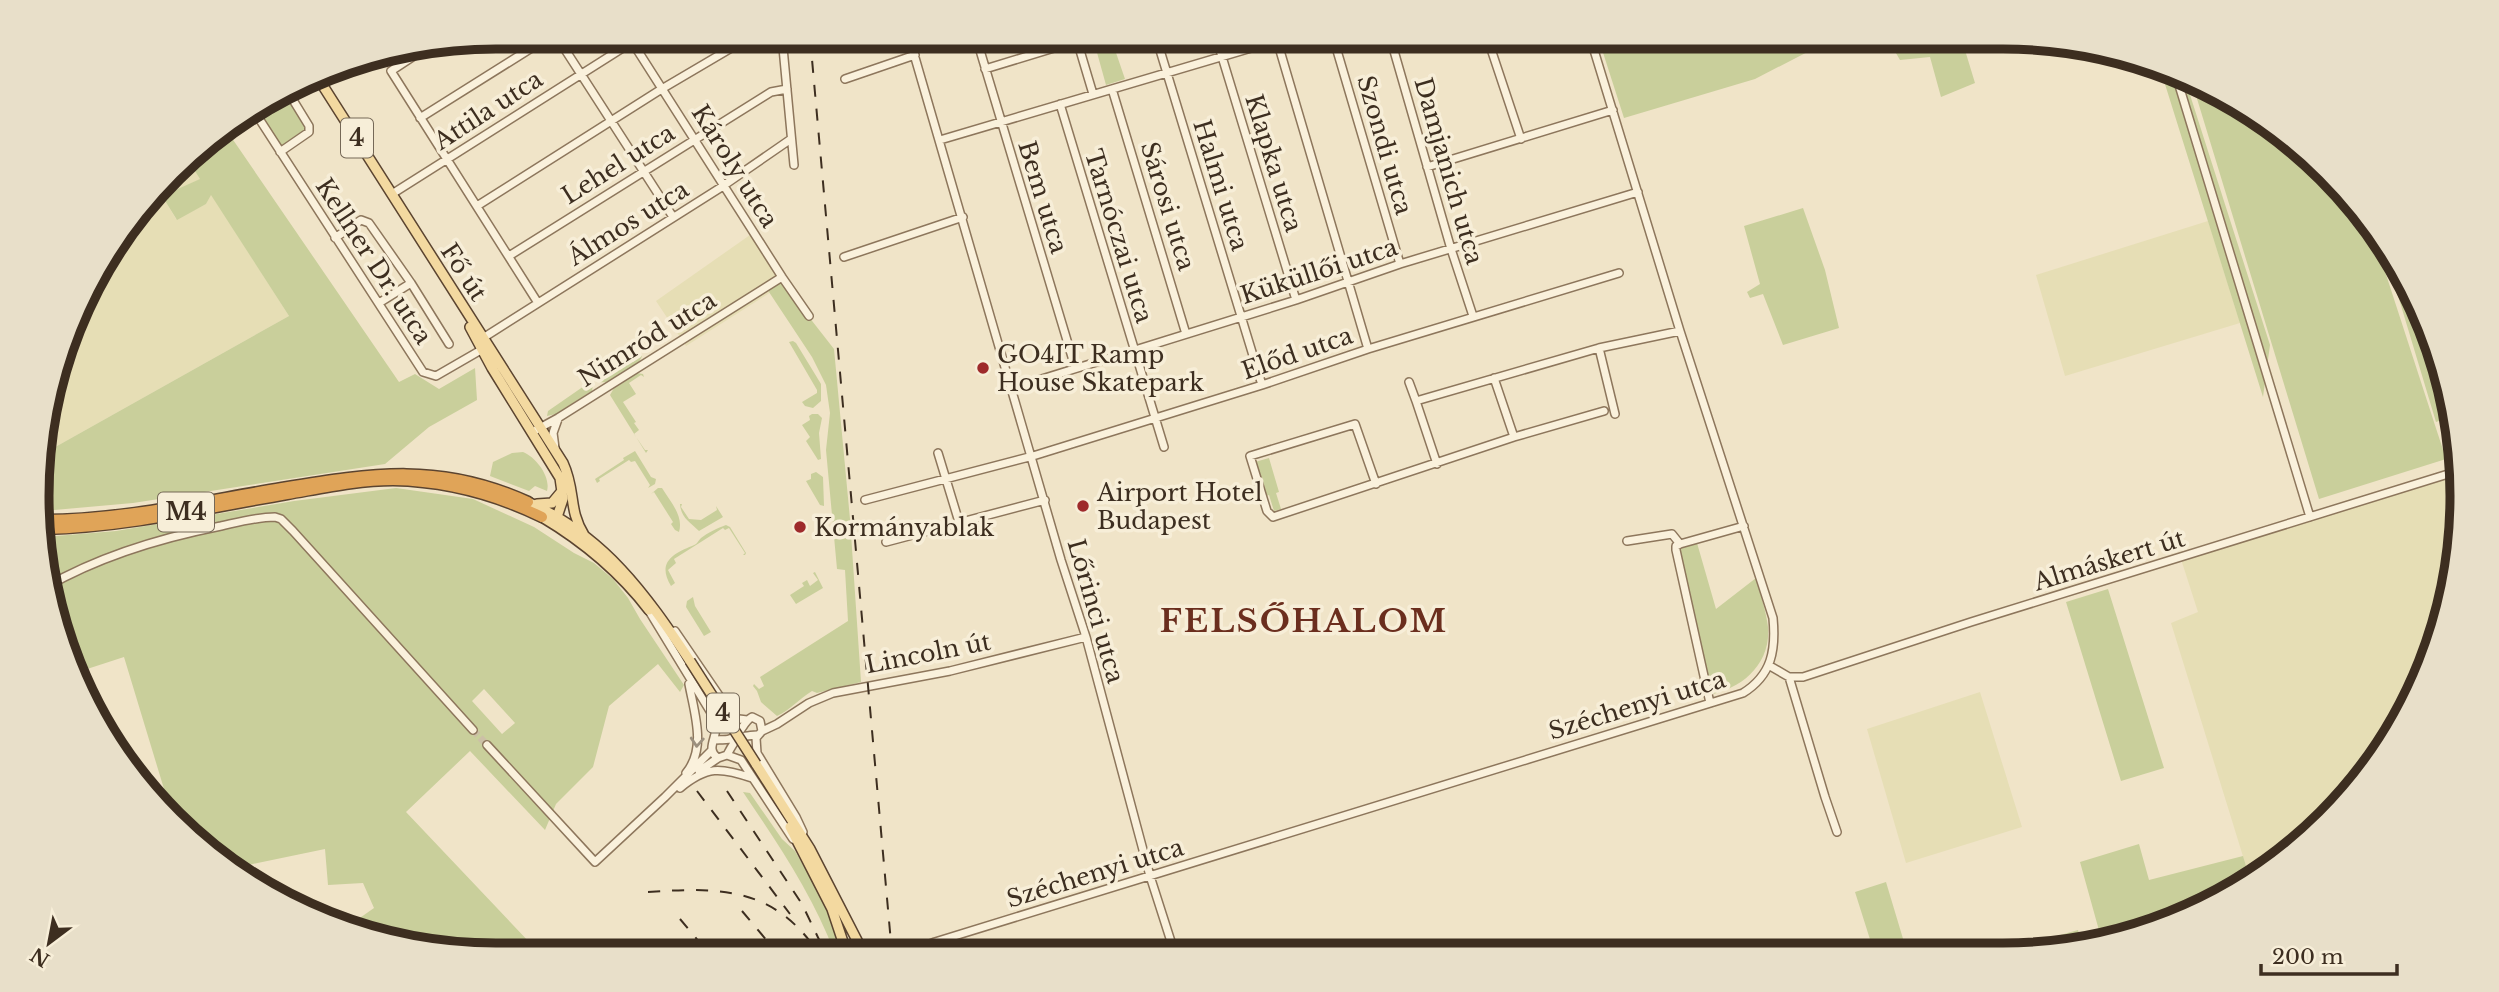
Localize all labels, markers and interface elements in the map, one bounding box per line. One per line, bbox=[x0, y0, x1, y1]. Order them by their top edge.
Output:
street label: Attila utca bbox=[427, 64, 548, 156]
street label: Szondi utca bbox=[1351, 72, 1419, 219]
street label: Damjanich utca bbox=[1408, 74, 1490, 268]
street label: Klapka utca bbox=[1239, 91, 1309, 236]
street label: Károly utca bbox=[686, 99, 785, 233]
street label: Halmi utca bbox=[1187, 116, 1255, 255]
street label: Lehel utca bbox=[556, 118, 680, 210]
road number: 4 bbox=[341, 119, 373, 158]
street label: Bem utca bbox=[1012, 137, 1074, 257]
street label: Sárosi utca bbox=[1135, 138, 1202, 274]
street label: Tarnóczai utca bbox=[1079, 146, 1159, 327]
street label: Kellner Dr. utca bbox=[310, 173, 439, 350]
street label: Álmos utca bbox=[561, 174, 694, 272]
street label: Küküllői utca bbox=[1237, 232, 1402, 310]
street label: Fő út bbox=[435, 238, 493, 306]
street label: Nimród utca bbox=[573, 285, 722, 393]
street label: Előd utca bbox=[1238, 320, 1357, 385]
place label: GO4IT Ramp House Skatepark bbox=[997, 340, 1204, 397]
marker: GO4IT Ramp House Skatepark bbox=[975, 360, 991, 376]
place label: Airport Hotel Budapest bbox=[1096, 478, 1263, 535]
road number: M4 bbox=[158, 492, 214, 532]
marker: Airport Hotel Budapest bbox=[1075, 498, 1091, 514]
place label: Kormányablak bbox=[814, 513, 994, 542]
marker: Kormányablak bbox=[792, 519, 808, 535]
street label: Almáskert út bbox=[2029, 523, 2188, 597]
street label: Lőrinci utca bbox=[1062, 536, 1131, 687]
district label: FELSŐHALOM bbox=[1160, 601, 1448, 641]
street label: Lincoln út bbox=[863, 627, 993, 679]
street label: Széchenyi utca bbox=[1545, 664, 1730, 746]
road number: 4 bbox=[707, 694, 739, 733]
one-way arrow bbox=[689, 737, 704, 748]
street label: Széchenyi utca bbox=[1003, 832, 1188, 914]
north arrow bbox=[14, 908, 84, 978]
scale bar bbox=[2261, 932, 2398, 976]
text: N bbox=[26, 942, 54, 971]
text: 200 m bbox=[2272, 944, 2344, 970]

